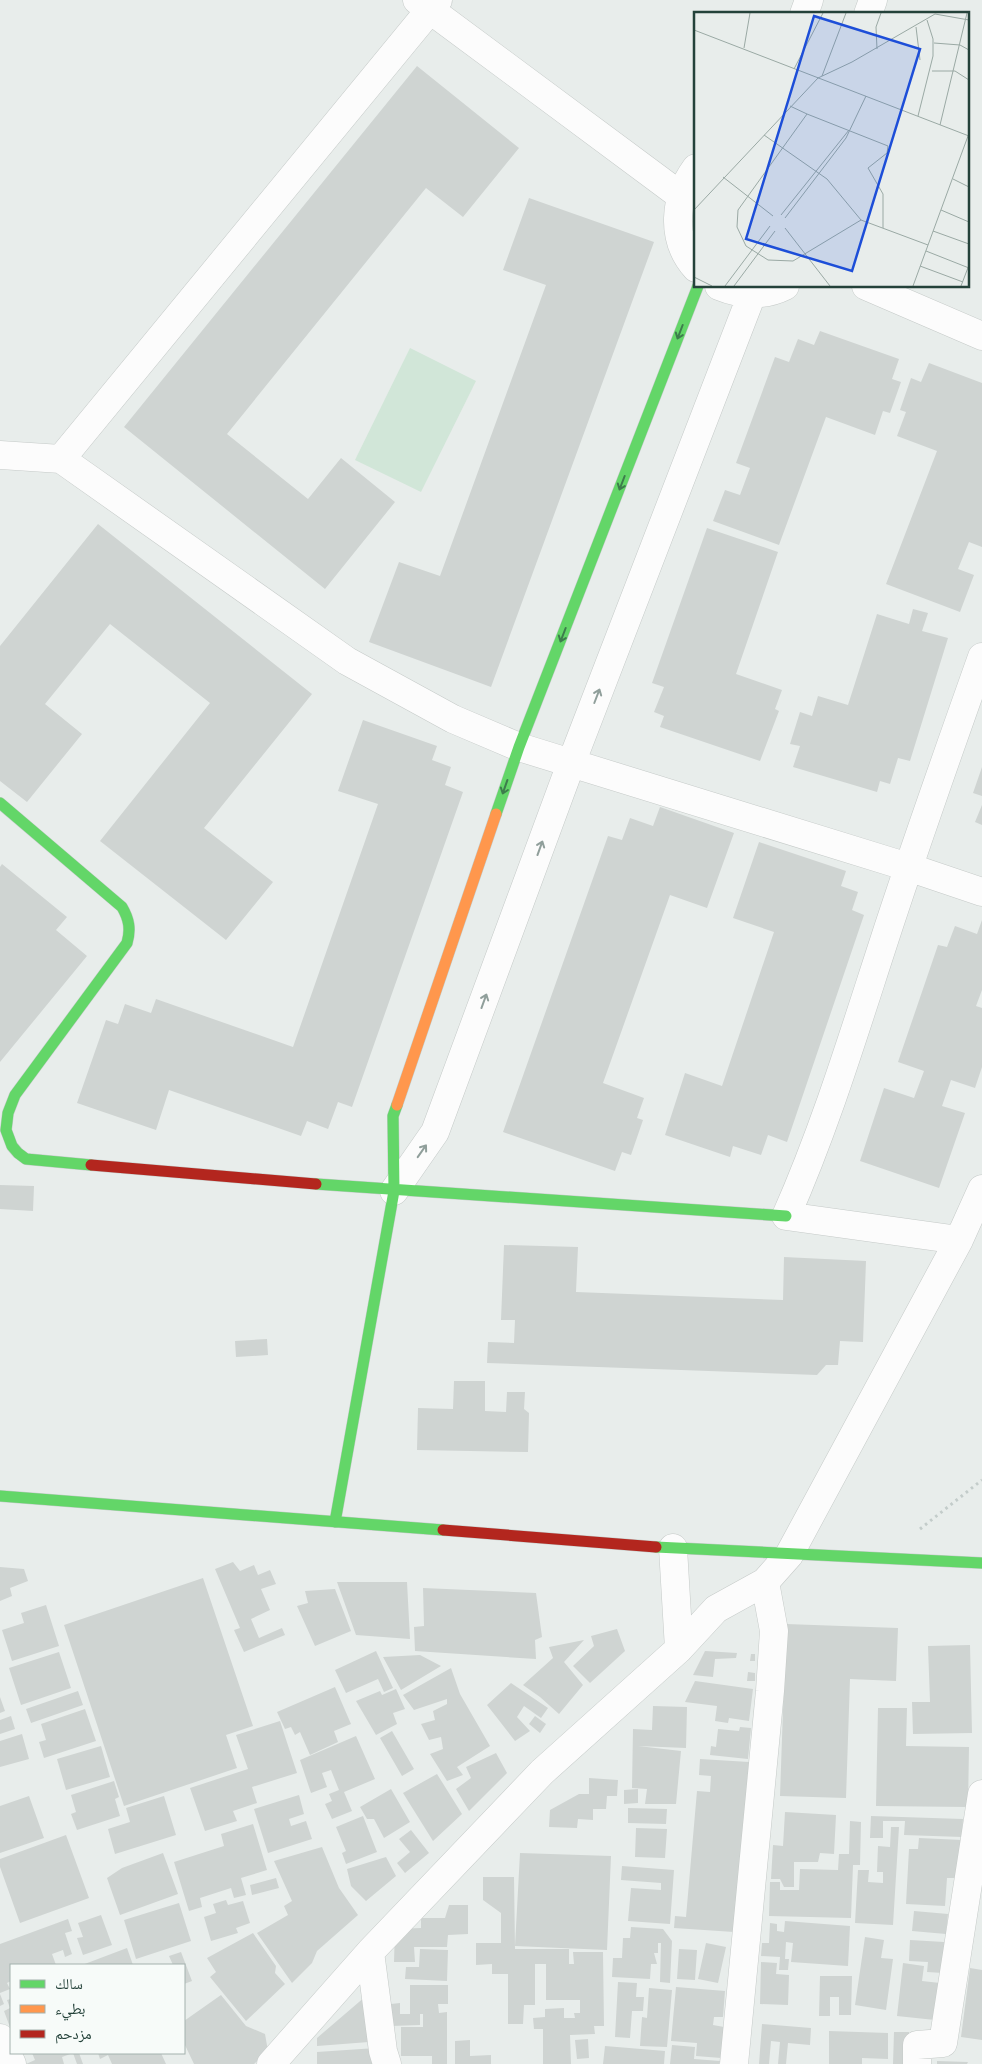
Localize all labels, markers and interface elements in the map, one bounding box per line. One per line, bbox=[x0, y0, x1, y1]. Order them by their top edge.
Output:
inset map bbox=[694, 12, 970, 288]
one-way arrow bbox=[675, 324, 685, 339]
one-way arrow bbox=[616, 475, 626, 490]
one-way arrow bbox=[558, 626, 567, 642]
one-way arrow bbox=[593, 689, 602, 705]
one-way arrow bbox=[500, 778, 510, 794]
one-way arrow bbox=[536, 841, 545, 857]
one-way arrow bbox=[480, 994, 489, 1009]
one-way arrow bbox=[417, 1144, 427, 1158]
legend bbox=[10, 1964, 185, 2054]
text: سالك bbox=[55, 1975, 83, 1993]
text: بطيء bbox=[55, 2000, 85, 2021]
text: مزدحم bbox=[55, 2025, 92, 2044]

